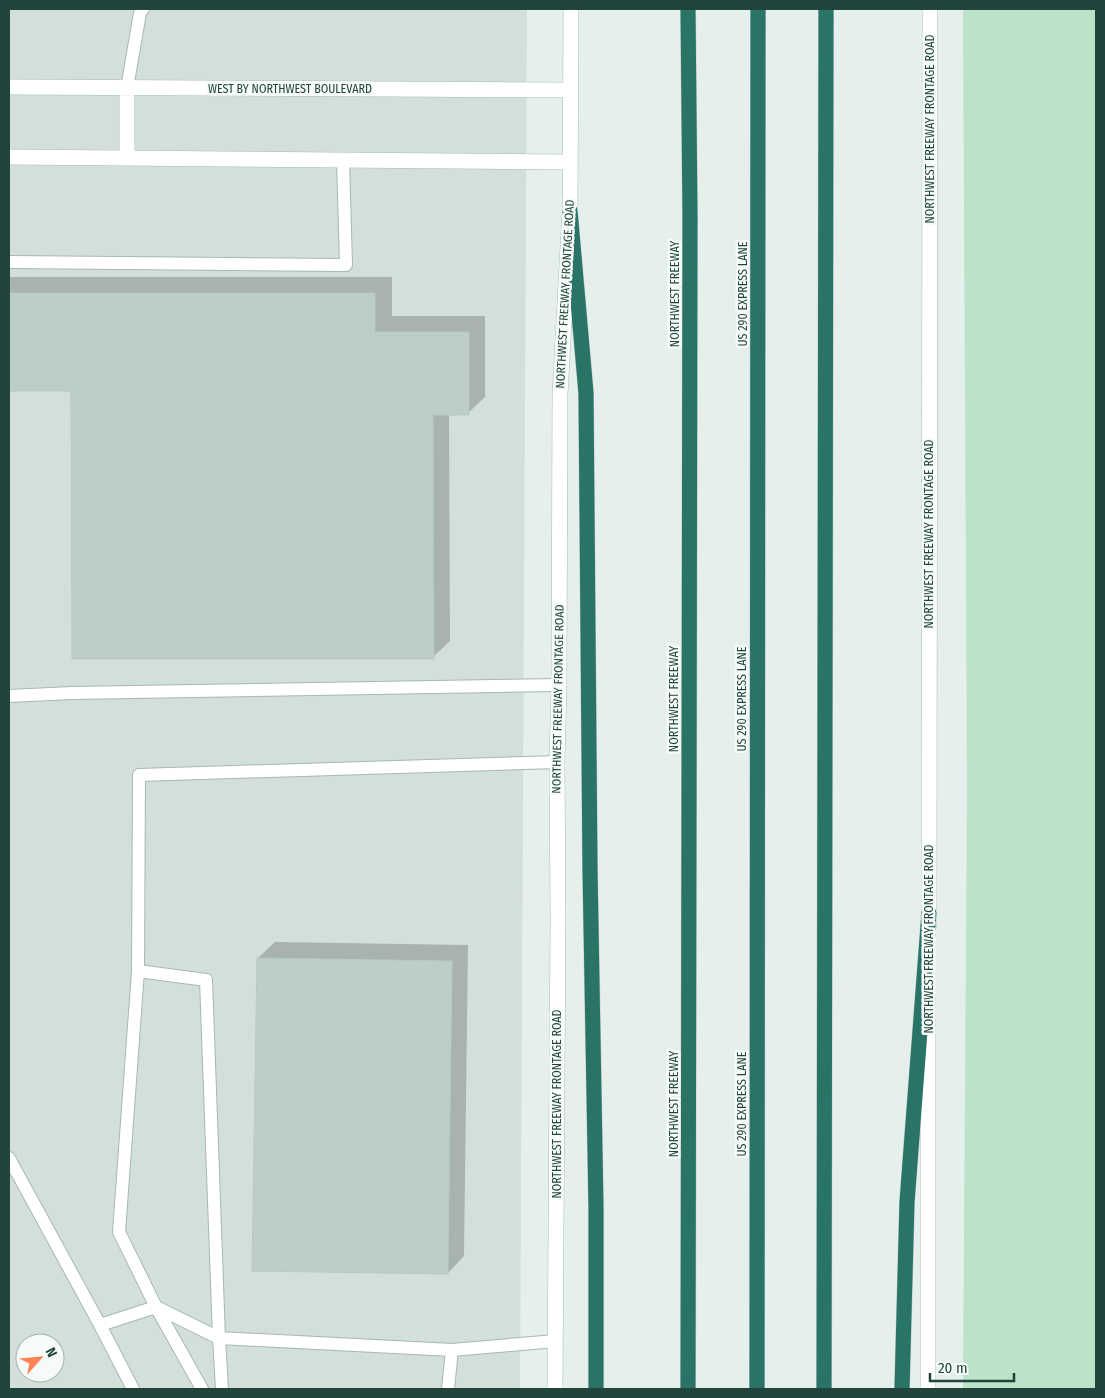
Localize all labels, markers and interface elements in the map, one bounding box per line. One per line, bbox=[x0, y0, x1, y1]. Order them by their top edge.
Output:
street label: NORTHWEST FREEWAY FRONTAGE ROAD bbox=[923, 34, 937, 224]
street label: WEST BY NORTHWEST BOULEVARD bbox=[208, 82, 372, 96]
street label: NORTHWEST FREEWAY FRONTAGE ROAD bbox=[553, 199, 577, 389]
street label: NORTHWEST FREEWAY bbox=[668, 241, 682, 347]
street label: US 290 EXPRESS LANE bbox=[736, 241, 750, 346]
street label: NORTHWEST FREEWAY FRONTAGE ROAD bbox=[922, 439, 936, 629]
street label: NORTHWEST FREEWAY FRONTAGE ROAD bbox=[549, 604, 567, 794]
street label: NORTHWEST FREEWAY bbox=[667, 646, 681, 752]
street label: US 290 EXPRESS LANE bbox=[735, 646, 749, 751]
street label: NORTHWEST FREEWAY FRONTAGE ROAD bbox=[922, 844, 936, 1034]
street label: NORTHWEST FREEWAY FRONTAGE ROAD bbox=[550, 1009, 564, 1199]
street label: NORTHWEST FREEWAY bbox=[667, 1051, 681, 1157]
street label: US 290 EXPRESS LANE bbox=[735, 1051, 749, 1156]
north arrow bbox=[15, 1333, 65, 1383]
text: N bbox=[42, 1345, 61, 1360]
scale bar bbox=[930, 1350, 1014, 1382]
text: 20 m bbox=[938, 1359, 968, 1377]

